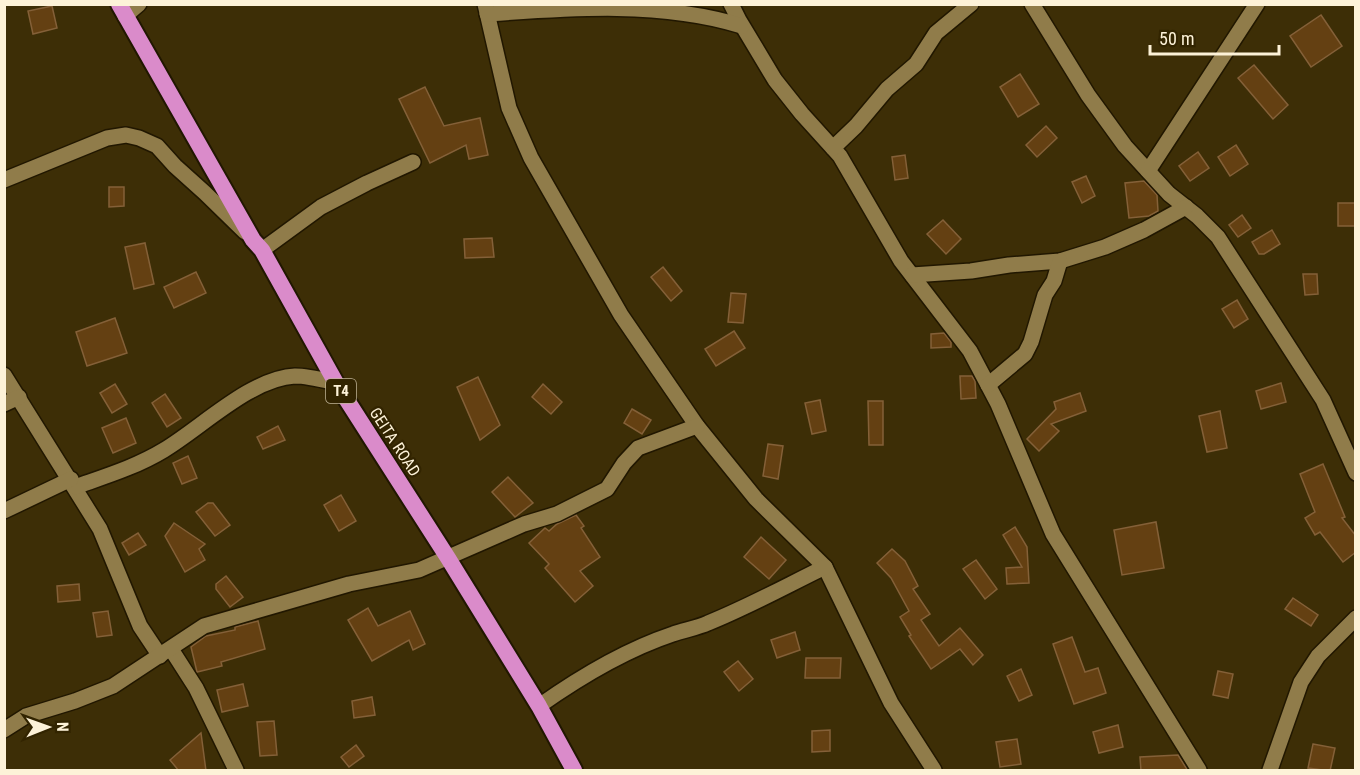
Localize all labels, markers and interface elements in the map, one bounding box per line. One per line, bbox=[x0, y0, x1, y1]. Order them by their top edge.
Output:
scale bar bbox=[1150, 18, 1279, 56]
text: 50 m bbox=[1159, 28, 1194, 49]
road number: T4 bbox=[326, 379, 356, 403]
street label: GEITA ROAD bbox=[366, 404, 424, 480]
north arrow bbox=[18, 697, 78, 757]
text: N bbox=[53, 722, 72, 732]

